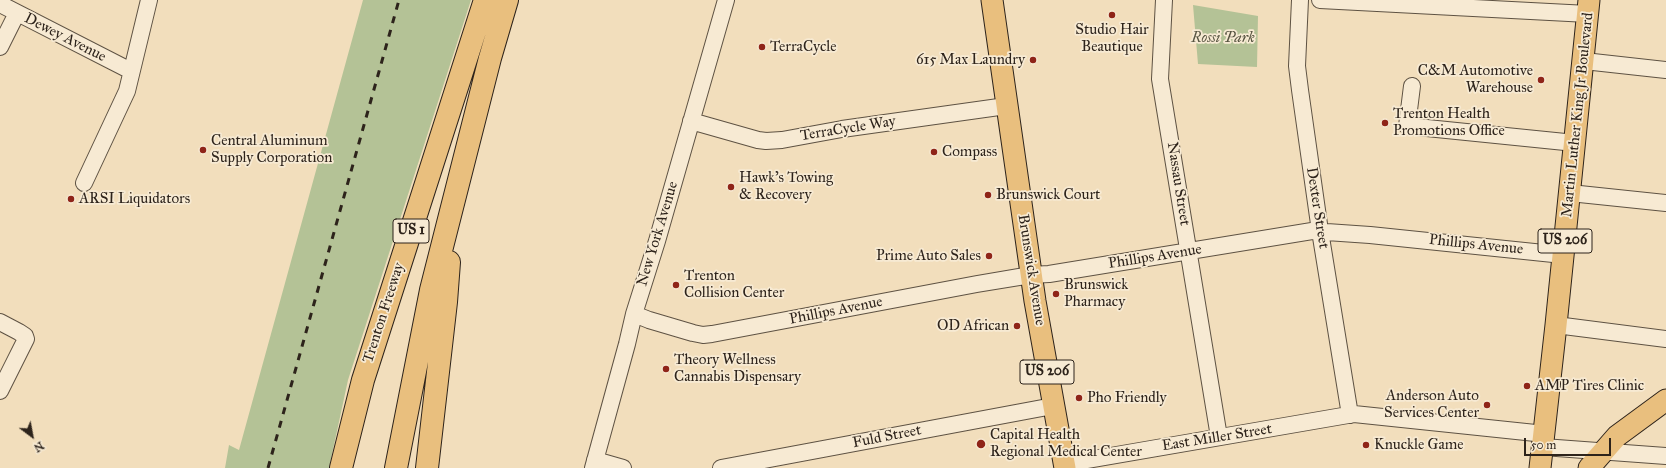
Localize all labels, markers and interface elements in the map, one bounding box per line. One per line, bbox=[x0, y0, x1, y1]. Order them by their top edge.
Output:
street label: Dewey Avenue bbox=[21, 10, 109, 66]
marker: Studio Hair Beautique bbox=[1107, 10, 1117, 20]
street label: Martin Luther King Jr Boulevard bbox=[1558, 12, 1598, 218]
place label: Studio Hair Beautique bbox=[1075, 21, 1149, 56]
park label: Rossi Park bbox=[1191, 29, 1255, 47]
place label: TerraCycle bbox=[770, 38, 837, 56]
marker: TerraCycle bbox=[757, 42, 767, 52]
place label: 615 Max Laundry bbox=[916, 51, 1025, 69]
marker: 615 Max Laundry bbox=[1028, 55, 1038, 65]
place label: C&M Automotive Warehouse bbox=[1418, 62, 1533, 97]
marker: C&M Automotive Warehouse bbox=[1536, 75, 1546, 85]
place label: Trenton Health Promotions Office bbox=[1393, 105, 1505, 140]
street label: TerraCycle Way bbox=[799, 113, 897, 145]
marker: Trenton Health Promotions Office bbox=[1380, 118, 1390, 128]
place label: Central Aluminum Supply Corporation bbox=[211, 132, 332, 167]
street label: Nassau Street bbox=[1163, 141, 1193, 227]
place label: Compass bbox=[942, 143, 997, 161]
marker: Central Aluminum Supply Corporation bbox=[198, 145, 208, 155]
marker: Compass bbox=[929, 147, 939, 157]
street label: Dexter Street bbox=[1302, 166, 1332, 250]
place label: Hawk's Towing & Recovery bbox=[739, 169, 833, 204]
street label: New York Avenue bbox=[634, 179, 682, 289]
marker: Hawk's Towing & Recovery bbox=[726, 182, 736, 192]
place label: Brunswick Court bbox=[996, 186, 1100, 204]
place label: ARSI Liquidators bbox=[79, 190, 190, 208]
marker: Brunswick Court bbox=[983, 190, 993, 200]
marker: ARSI Liquidators bbox=[66, 194, 76, 204]
street label: Brunswick Avenue bbox=[1013, 213, 1049, 327]
road number: US 1 bbox=[393, 219, 429, 243]
road number: US 206 bbox=[1538, 229, 1592, 253]
street label: Phillips Avenue bbox=[1428, 231, 1524, 259]
street label: Phillips Avenue bbox=[1107, 241, 1203, 273]
place label: Prime Auto Sales bbox=[876, 247, 981, 265]
marker: Prime Auto Sales bbox=[984, 251, 994, 261]
street label: Trenton Freeway bbox=[359, 261, 409, 365]
place label: Trenton Collision Center bbox=[684, 267, 784, 302]
place label: Brunswick Pharmacy bbox=[1064, 276, 1128, 311]
marker: Trenton Collision Center bbox=[671, 280, 681, 290]
marker: Brunswick Pharmacy bbox=[1051, 289, 1061, 299]
street label: Phillips Avenue bbox=[788, 293, 884, 329]
place label: OD African bbox=[937, 317, 1009, 335]
marker: OD African bbox=[1012, 321, 1022, 331]
place label: Theory Wellness Cannabis Dispensary bbox=[674, 351, 801, 386]
road number: US 206 bbox=[1020, 360, 1074, 384]
marker: Theory Wellness Cannabis Dispensary bbox=[661, 364, 671, 374]
place label: AMP Tires Clinic bbox=[1535, 377, 1644, 395]
marker: AMP Tires Clinic bbox=[1522, 381, 1532, 391]
place label: Anderson Auto Services Center bbox=[1384, 387, 1479, 422]
place label: Pho Friendly bbox=[1087, 389, 1167, 407]
marker: Pho Friendly bbox=[1074, 393, 1084, 403]
marker: Anderson Auto Services Center bbox=[1482, 400, 1492, 410]
north arrow bbox=[12, 416, 52, 456]
street label: East Miller Street bbox=[1161, 420, 1273, 456]
street label: Fuld Street bbox=[851, 422, 923, 452]
place label: Capital Health Regional Medical Center bbox=[990, 426, 1142, 461]
scale bar bbox=[1526, 430, 1613, 456]
place label: Knuckle Game bbox=[1374, 436, 1464, 454]
marker: Capital Health Regional Medical Center bbox=[975, 438, 987, 450]
text: 50 m bbox=[1531, 438, 1556, 452]
text: N bbox=[31, 439, 46, 455]
marker: Knuckle Game bbox=[1361, 440, 1371, 450]

